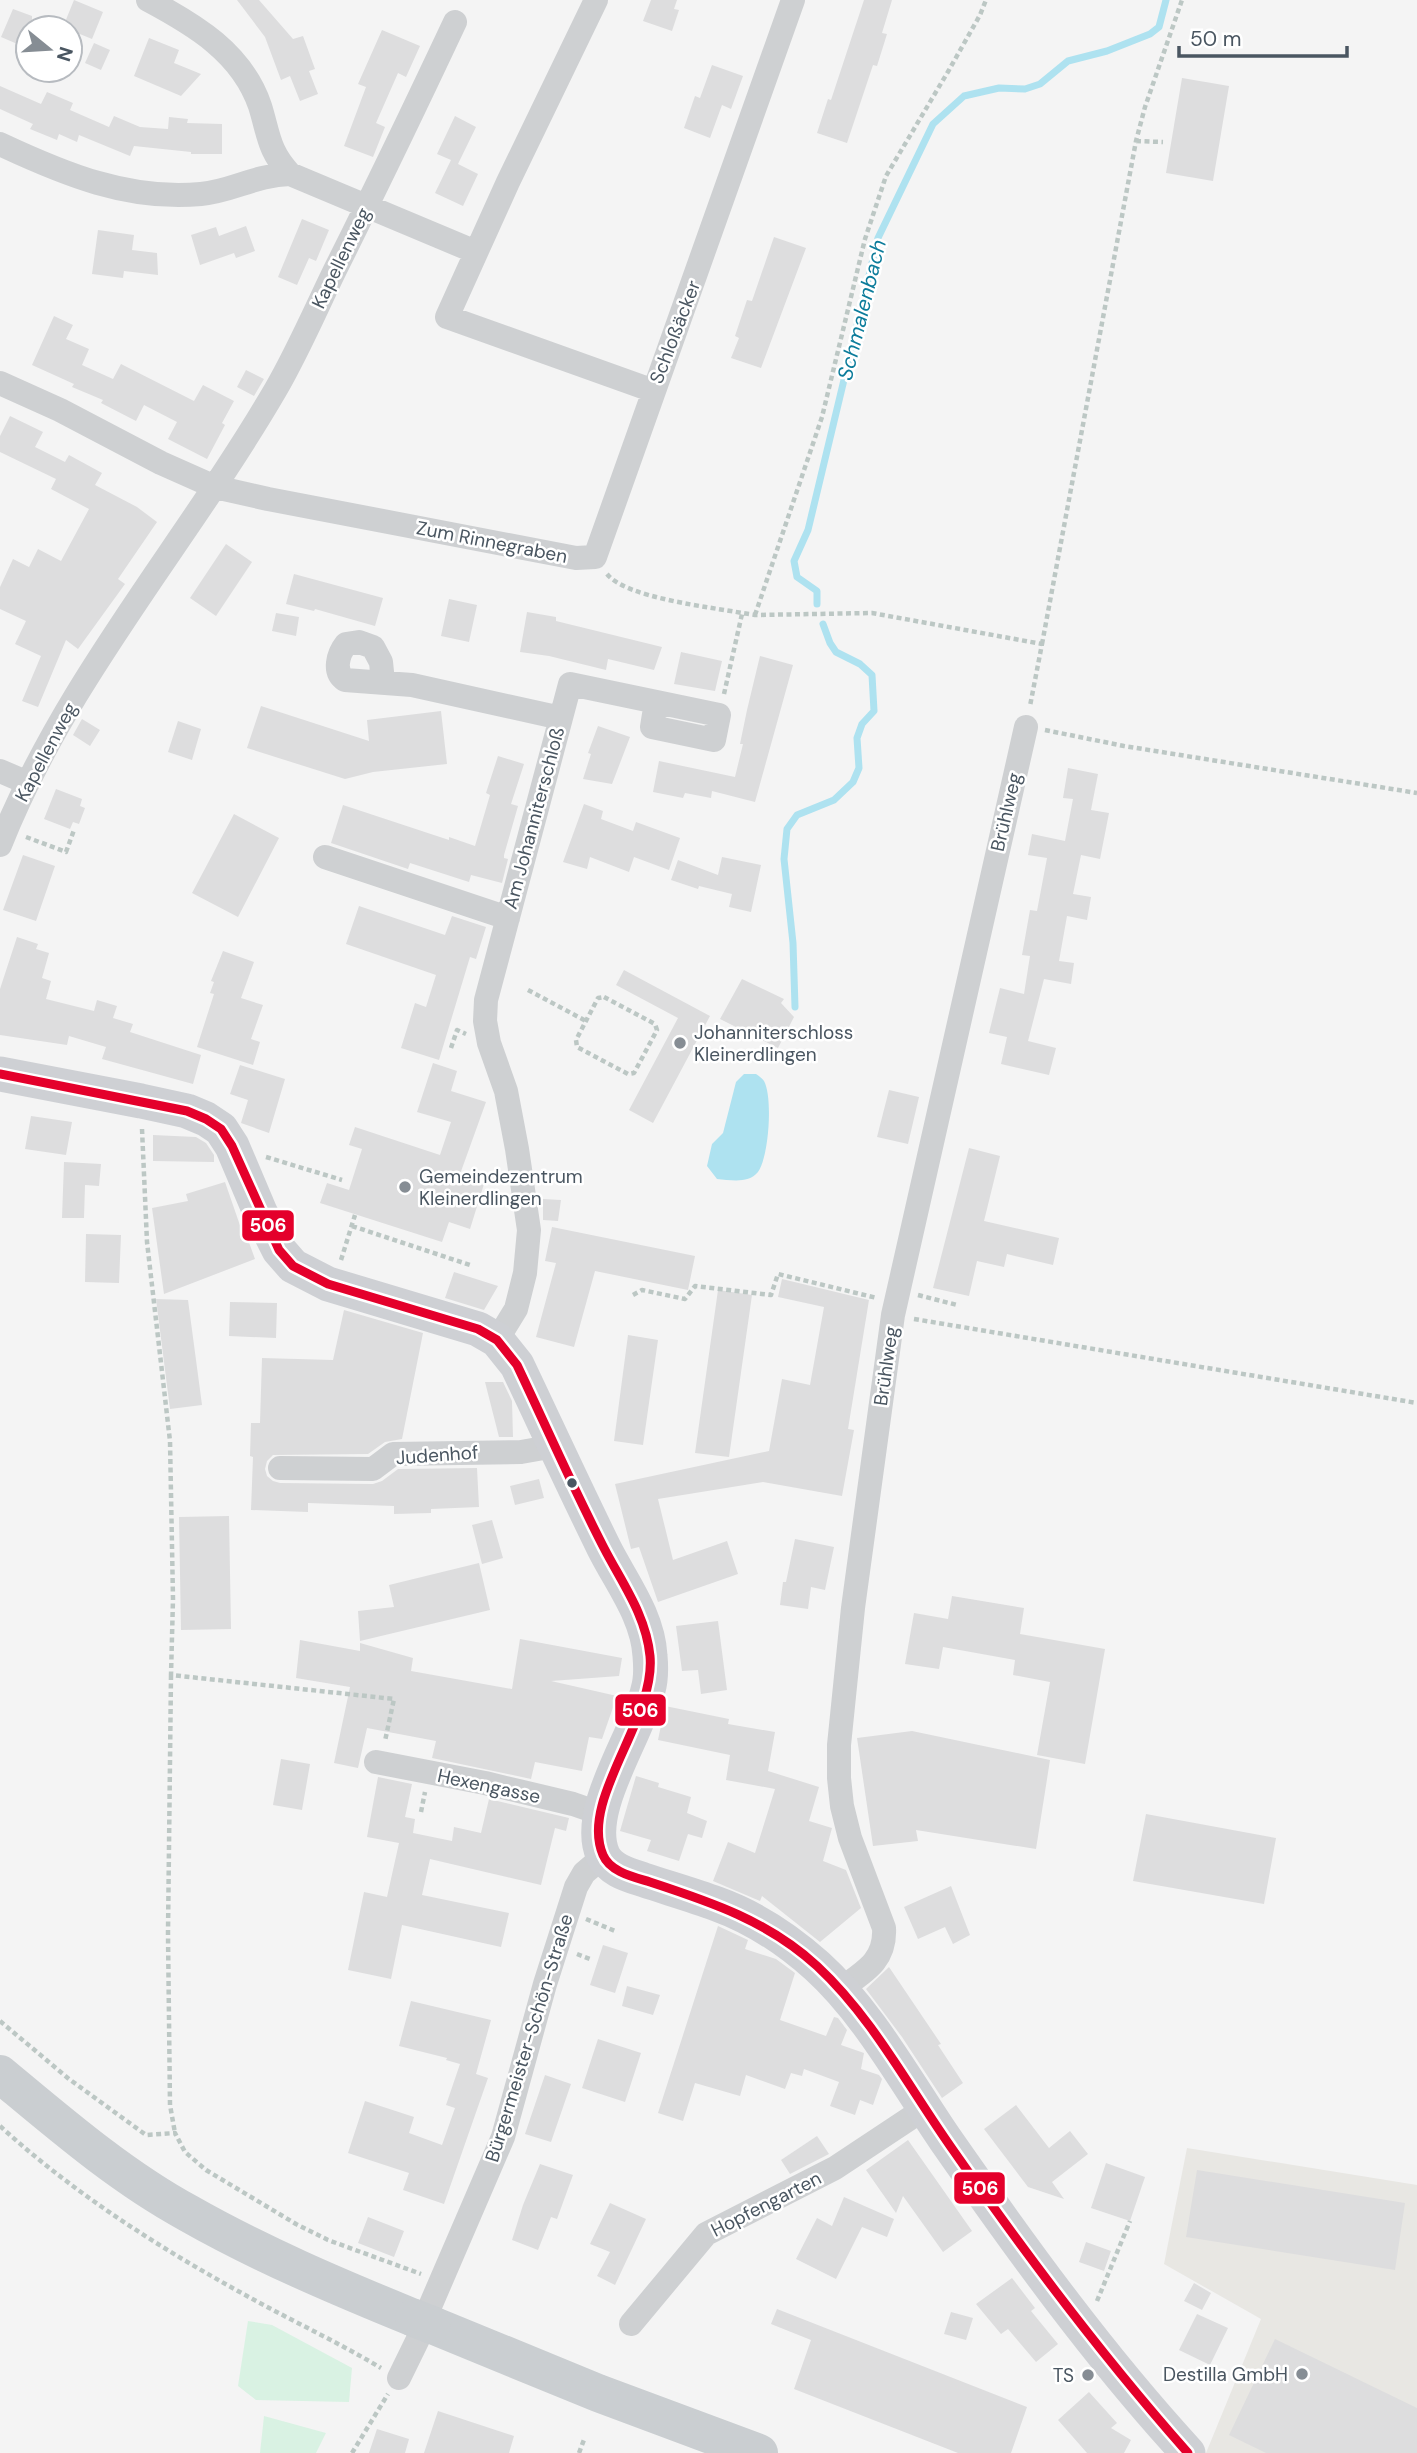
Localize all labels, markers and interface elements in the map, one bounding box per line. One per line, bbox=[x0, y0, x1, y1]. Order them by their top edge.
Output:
north arrow bbox=[14, 14, 84, 84]
scale bar bbox=[1179, 14, 1347, 58]
text: 50 m bbox=[1190, 25, 1241, 53]
text: N bbox=[51, 44, 79, 65]
street label: Kapellenweg bbox=[306, 203, 376, 313]
water label: Schmalenbach bbox=[831, 237, 893, 383]
street label: Schloßäcker bbox=[644, 277, 706, 387]
street label: Zum Rinnegraben bbox=[414, 515, 570, 569]
street label: Kapellenweg bbox=[9, 698, 83, 806]
street label: Am Johanniterschloß bbox=[498, 724, 570, 912]
street label: Brühlweg bbox=[985, 770, 1027, 854]
place label: Johanniterschloss Kleinerdlingen bbox=[694, 1020, 853, 1067]
marker: Johanniterschloss Kleinerdlingen bbox=[672, 1035, 688, 1051]
place label: Gemeindezentrum Kleinerdlingen bbox=[419, 1164, 583, 1211]
marker: Gemeindezentrum Kleinerdlingen bbox=[397, 1179, 413, 1195]
line badge: 506 bbox=[241, 1209, 295, 1242]
text: 506 bbox=[249, 1213, 287, 1238]
street label: Brühlweg bbox=[868, 1324, 904, 1407]
street label: Judenhof bbox=[395, 1440, 479, 1470]
unlabelled marker bbox=[565, 1476, 579, 1490]
line badge: 506 bbox=[614, 1693, 667, 1727]
text: 506 bbox=[621, 1698, 659, 1723]
street label: Hexengasse bbox=[435, 1763, 543, 1809]
street label: Bürgermeister-Schön-Straße bbox=[479, 1911, 579, 2165]
street label: Hopfengarten bbox=[707, 2165, 825, 2243]
line badge: 506 bbox=[953, 2171, 1006, 2205]
text: 506 bbox=[961, 2176, 999, 2201]
place label: Destilla GmbH bbox=[1163, 2362, 1288, 2387]
place label: TS bbox=[1053, 2363, 1074, 2388]
marker: Destilla GmbH bbox=[1294, 2366, 1310, 2382]
marker: TS bbox=[1080, 2367, 1096, 2383]

